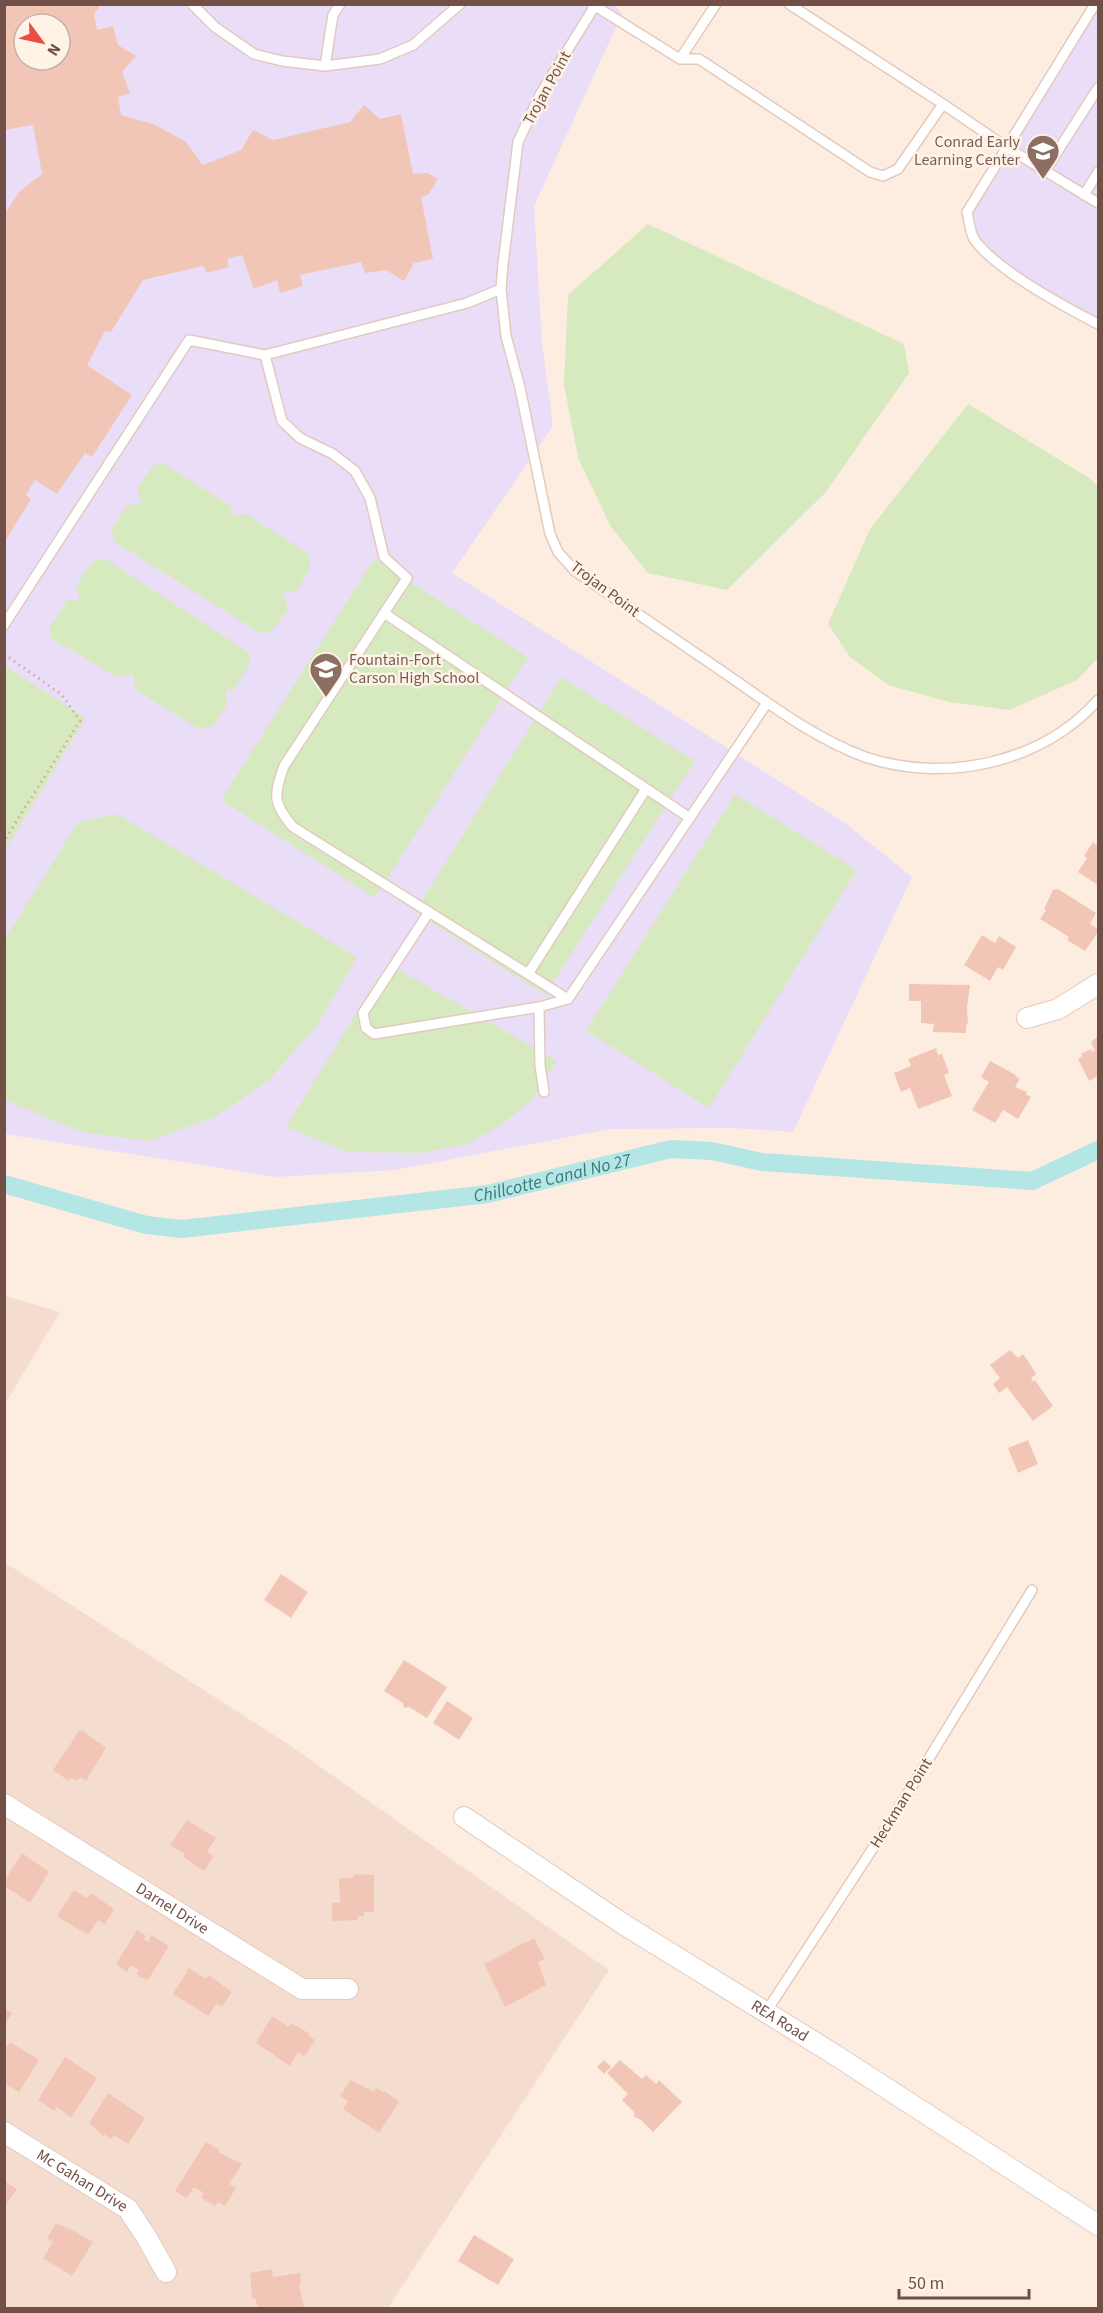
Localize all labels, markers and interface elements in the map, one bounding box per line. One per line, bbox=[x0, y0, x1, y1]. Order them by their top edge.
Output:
north arrow bbox=[12, 12, 72, 72]
text: N bbox=[42, 39, 66, 60]
street label: Trojan Point bbox=[518, 47, 577, 129]
place label: Conrad Early Learning Center bbox=[914, 131, 1021, 171]
school or university icon: Conrad Early Learning Center bbox=[1025, 133, 1061, 180]
street label: Trojan Point bbox=[566, 556, 645, 623]
place label: Fountain-Fort Carson High School bbox=[349, 649, 479, 689]
school or university icon: Fountain-Fort Carson High School bbox=[308, 651, 344, 698]
water label: Chillcotte Canal No 27 bbox=[472, 1147, 635, 1208]
street label: Heckman Point bbox=[865, 1753, 938, 1852]
street label: Darnel Drive bbox=[132, 1877, 213, 1939]
street label: REA Road bbox=[747, 1995, 813, 2047]
street label: Mc Gahan Drive bbox=[32, 2144, 132, 2217]
scale bar bbox=[899, 2262, 1030, 2300]
text: 50 m bbox=[908, 2271, 944, 2296]

